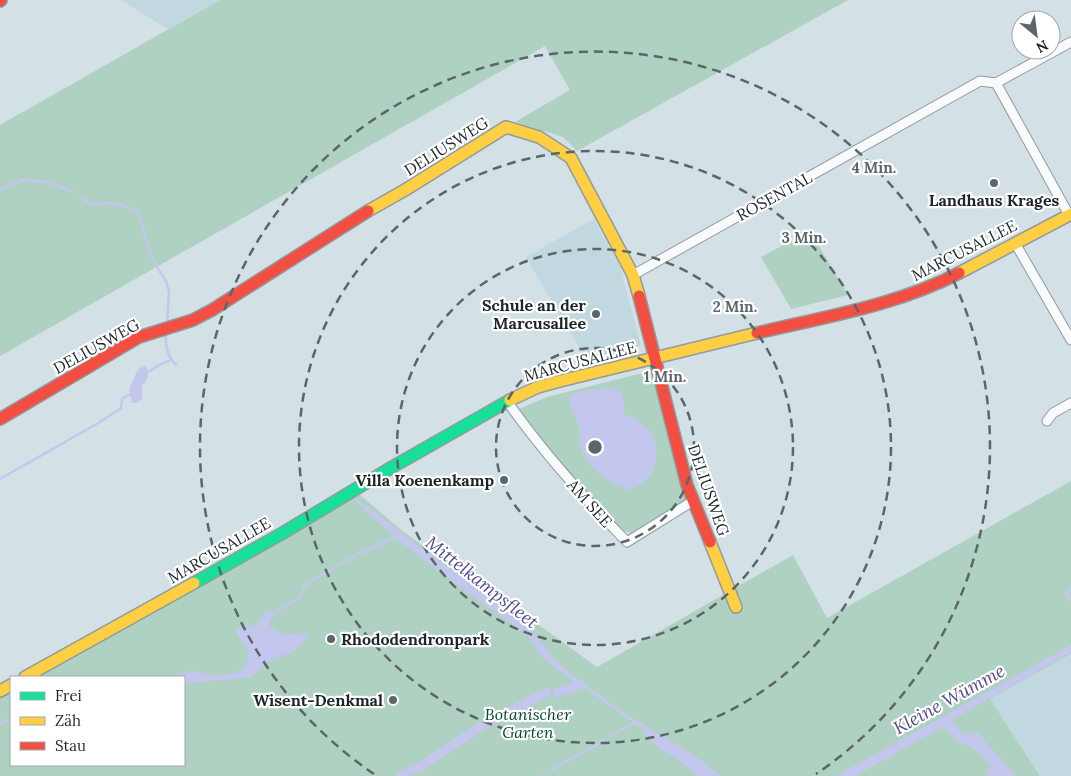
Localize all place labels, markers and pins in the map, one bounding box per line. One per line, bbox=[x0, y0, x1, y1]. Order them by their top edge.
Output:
marker: Landhaus Krages bbox=[988, 177, 1000, 189]
place label: Landhaus Krages bbox=[929, 190, 1059, 210]
place label: Schule an der Marcusallee bbox=[482, 295, 586, 333]
marker: Schule an der Marcusallee bbox=[590, 308, 602, 320]
centre of rings bbox=[586, 438, 604, 456]
place label: Villa Koenenkamp bbox=[356, 470, 494, 490]
marker: Villa Koenenkamp bbox=[498, 474, 510, 486]
place label: Rhododendronpark bbox=[341, 629, 490, 649]
marker: Rhododendronpark bbox=[325, 633, 337, 645]
place label: Wisent-Denkmal bbox=[253, 690, 383, 710]
marker: Wisent-Denkmal bbox=[387, 694, 399, 706]

